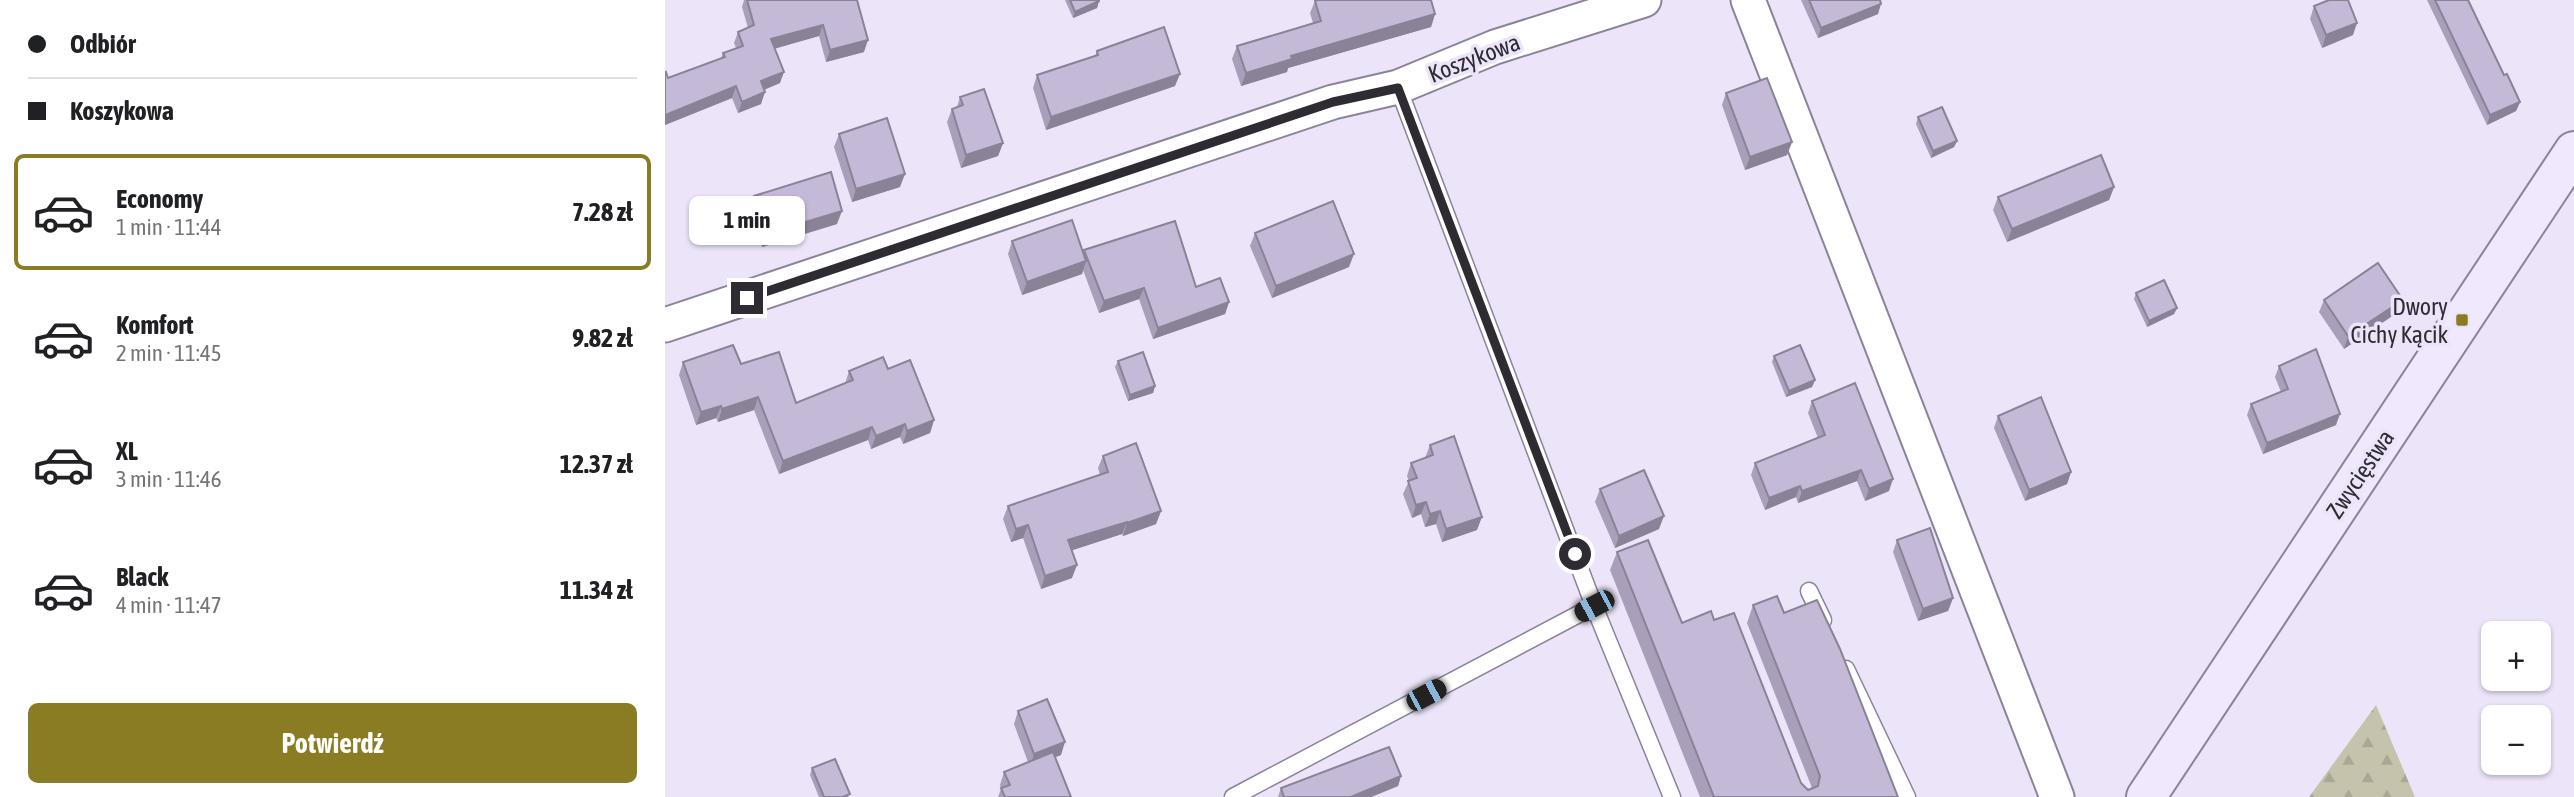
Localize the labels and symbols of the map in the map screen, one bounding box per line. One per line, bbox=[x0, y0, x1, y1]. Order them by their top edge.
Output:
street label: Koszykowa bbox=[1424, 28, 1524, 88]
callout: 1 min bbox=[689, 196, 805, 246]
route end bbox=[731, 282, 763, 314]
place label: Dwory Cichy Kącik bbox=[2351, 293, 2448, 348]
marker: Dwory Cichy Kącik bbox=[2454, 312, 2470, 328]
street label: Zwycięstwa bbox=[2321, 425, 2399, 523]
route start bbox=[1559, 538, 1591, 570]
car bbox=[1571, 587, 1618, 625]
car bbox=[1403, 676, 1450, 714]

